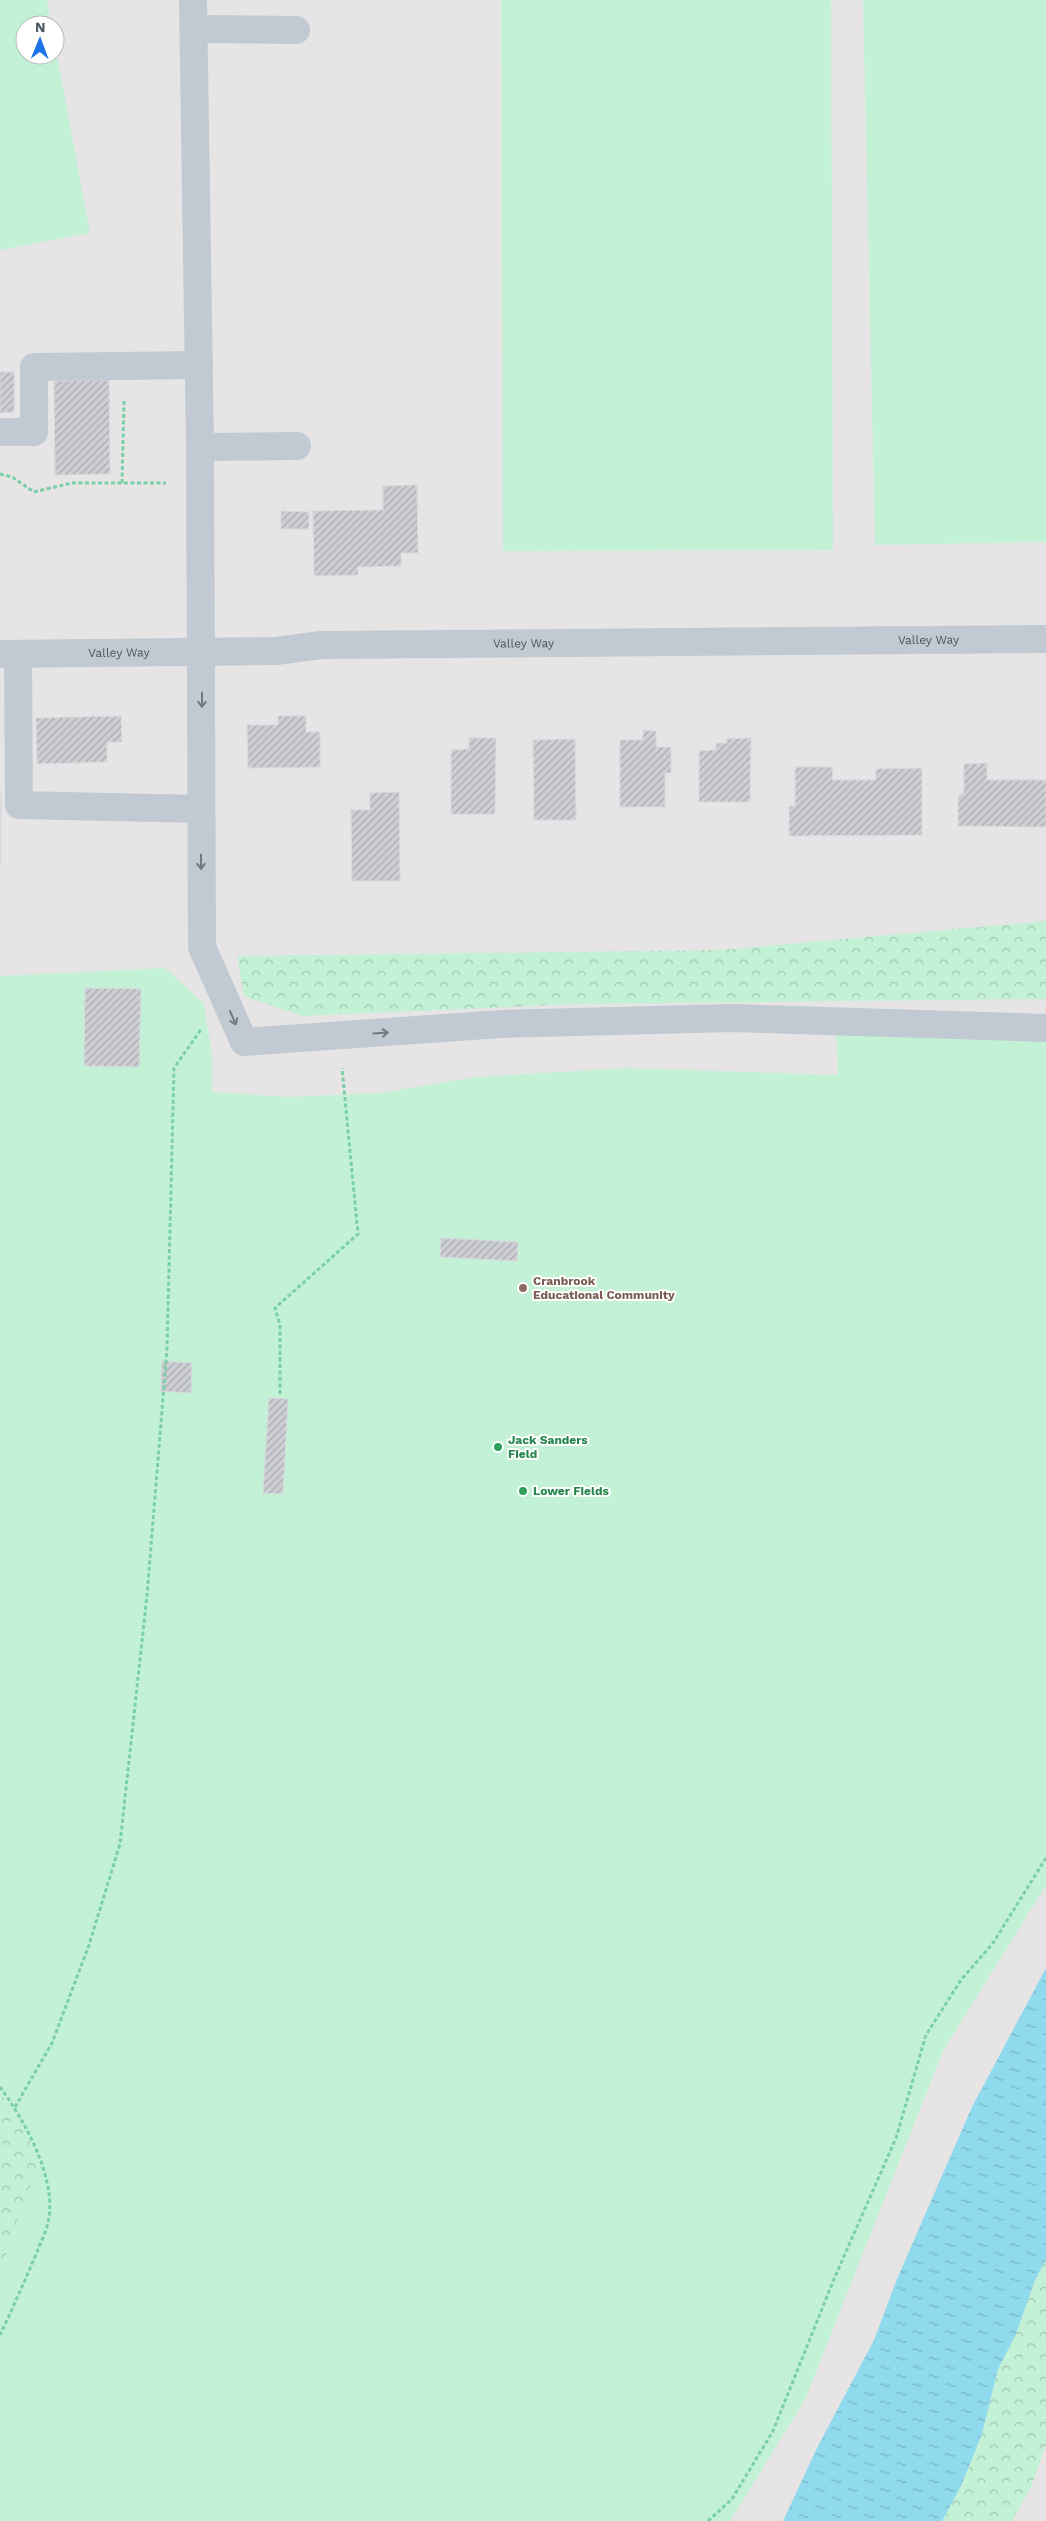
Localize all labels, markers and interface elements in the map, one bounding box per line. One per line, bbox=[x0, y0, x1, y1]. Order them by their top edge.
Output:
north arrow bbox=[15, 15, 65, 65]
text: N bbox=[35, 19, 46, 35]
street label: Valley Way bbox=[898, 633, 960, 647]
street label: Valley Way bbox=[493, 636, 555, 651]
street label: Valley Way bbox=[88, 645, 151, 660]
one-way arrow bbox=[197, 692, 207, 708]
one-way arrow bbox=[196, 854, 206, 870]
one-way arrow bbox=[229, 1010, 239, 1025]
one-way arrow bbox=[372, 1028, 388, 1037]
place label: Cranbrook Educational Community bbox=[533, 1274, 675, 1302]
marker: Cranbrook Educational Community bbox=[517, 1282, 529, 1294]
place label: Jack Sanders Field bbox=[508, 1433, 588, 1461]
marker: Jack Sanders Field bbox=[492, 1441, 504, 1453]
place label: Lower Fields bbox=[533, 1484, 609, 1498]
marker: Lower Fields bbox=[517, 1485, 529, 1497]

